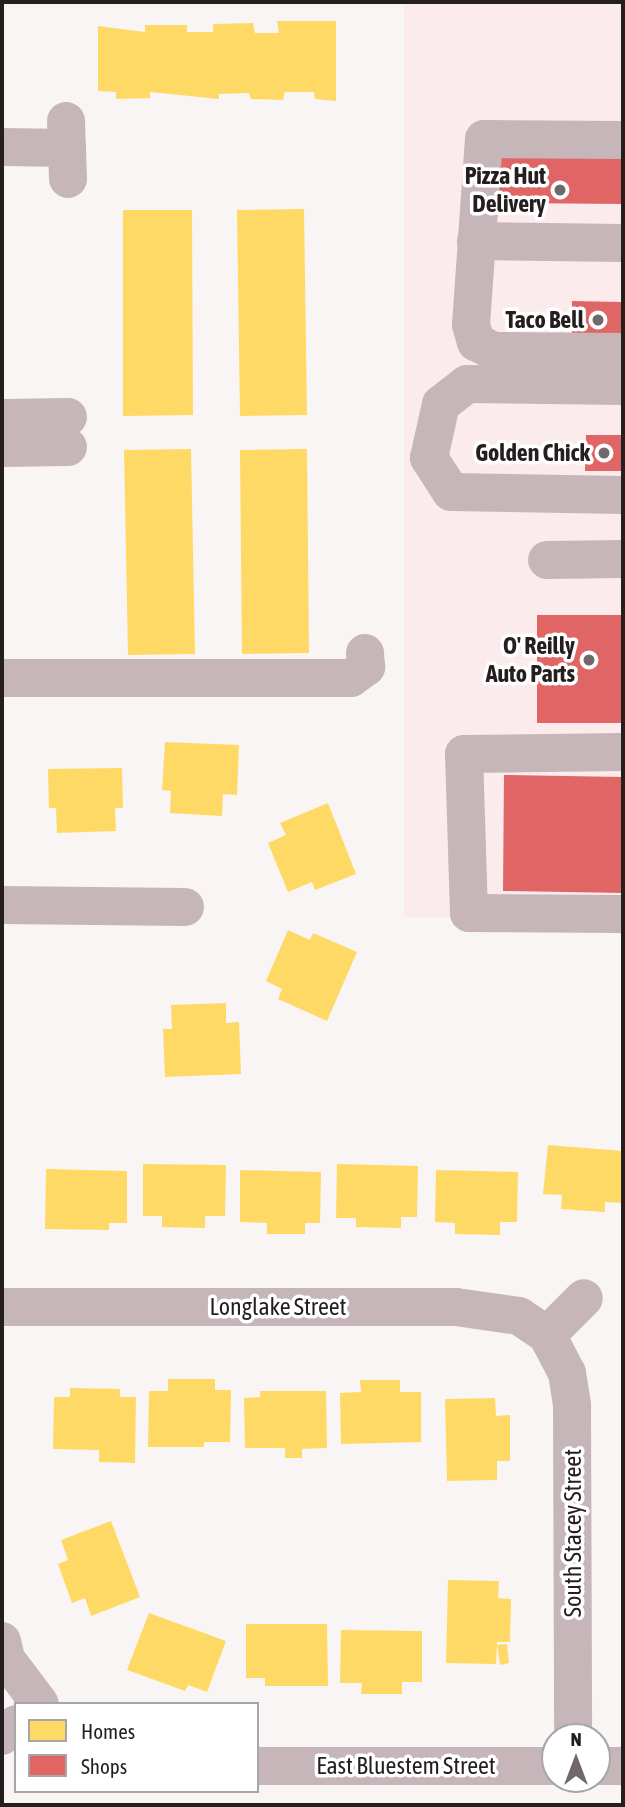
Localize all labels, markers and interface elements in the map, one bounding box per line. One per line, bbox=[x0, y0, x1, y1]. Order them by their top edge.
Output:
place label: Pizza Hut Delivery bbox=[465, 162, 546, 218]
marker: Pizza Hut Delivery bbox=[552, 182, 568, 198]
place label: Taco Bell bbox=[506, 306, 584, 334]
marker: Taco Bell bbox=[590, 312, 606, 328]
place label: Golden Chick bbox=[475, 439, 590, 467]
marker: Golden Chick bbox=[596, 445, 612, 461]
place label: O' Reilly Auto Parts bbox=[486, 632, 575, 688]
marker: O' Reilly Auto Parts bbox=[581, 652, 597, 668]
street label: Longlake Street bbox=[210, 1293, 346, 1321]
street label: South Stacey Street bbox=[559, 1449, 587, 1617]
legend bbox=[14, 1702, 259, 1793]
text: Homes bbox=[81, 1719, 135, 1743]
north arrow bbox=[541, 1723, 611, 1793]
text: N bbox=[570, 1728, 582, 1750]
street label: East Bluestem Street bbox=[316, 1752, 496, 1780]
text: Shops bbox=[81, 1754, 127, 1778]

